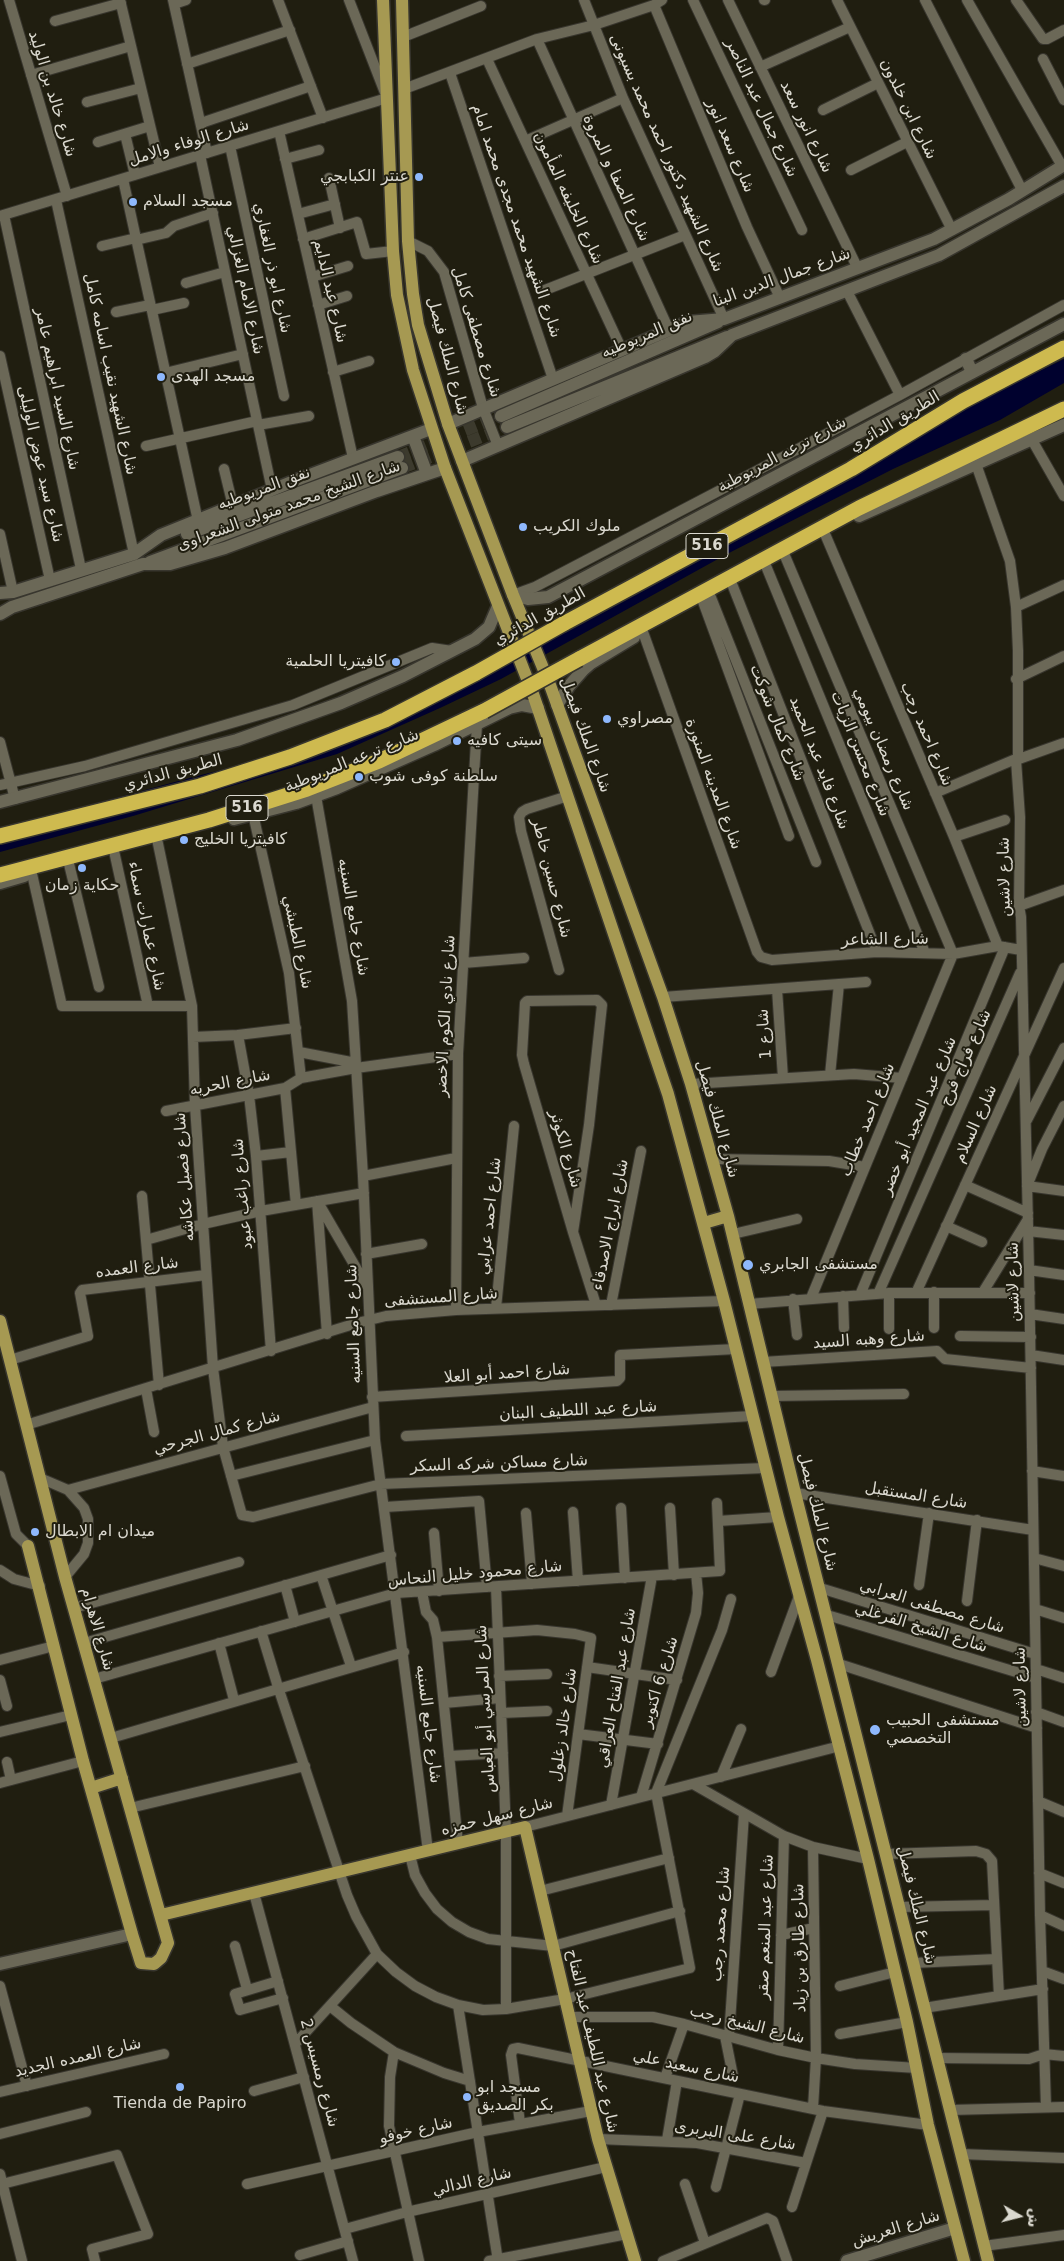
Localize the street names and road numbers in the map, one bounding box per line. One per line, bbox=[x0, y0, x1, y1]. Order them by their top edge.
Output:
street label: شارع خالد بن الوليد bbox=[24, 28, 80, 160]
street label: شارع الشهيد دكتور احمد محمد بسيونى bbox=[605, 31, 727, 275]
street label: شارع جمال عبد الناصر bbox=[720, 36, 802, 180]
street label: شارع ابن خلدون bbox=[875, 55, 941, 163]
street label: شارع انور سعد bbox=[775, 78, 837, 176]
street label: شارع سعد انور bbox=[702, 96, 758, 196]
street label: شارع الشهيد محمد مجدى محمد امام bbox=[467, 102, 565, 340]
street label: شارع الصفا و المروة bbox=[578, 111, 654, 245]
street label: شارع الوفاء والامل bbox=[126, 115, 252, 171]
street label: شارع الخليفه المأمون bbox=[529, 129, 607, 267]
street label: شارع ابو ذر الغفاري bbox=[249, 201, 295, 335]
street label: شارع الامام الغزالي bbox=[222, 224, 268, 356]
street label: شارع عبد الدايم bbox=[309, 237, 351, 345]
street label: شارع جمال الدين البنا bbox=[711, 244, 853, 312]
street label: شارع مصطفى كامل bbox=[447, 264, 505, 400]
street label: شارع الشهيد نقيب اسامه كامل bbox=[79, 271, 141, 477]
street label: شارع الملك فيصل bbox=[422, 295, 472, 417]
street label: شارع السيد ابراهيم عامر bbox=[30, 306, 84, 472]
street label: نفق المريوطيه bbox=[598, 307, 696, 363]
street label: شارع سيد عوض الوليلى bbox=[13, 384, 67, 544]
street label: الطريق الدائري bbox=[846, 387, 944, 457]
street label: شارع ترعه المريوطية bbox=[714, 413, 850, 497]
street label: شارع الشيخ محمد متولى الشعراوى bbox=[175, 457, 403, 555]
street label: نفق المريوطيه bbox=[215, 463, 313, 515]
road number: 516 bbox=[686, 534, 728, 558]
street label: الطريق الدائري bbox=[491, 584, 589, 650]
street label: شارع كمال شوكت bbox=[745, 662, 809, 784]
street label: شارع الملك فيصل bbox=[555, 675, 615, 795]
street label: شارع احمد رجب bbox=[895, 679, 957, 789]
street label: شارع رمضان بيومي bbox=[848, 685, 918, 813]
street label: شارع محسن الزيات bbox=[826, 688, 894, 820]
street label: شارع فايد عبد الحميد bbox=[785, 694, 853, 832]
street label: شارع المدينه المنورة bbox=[680, 716, 746, 852]
street label: شارع ترعه المريوطية bbox=[282, 725, 422, 797]
street label: الطريق الدائري bbox=[121, 751, 225, 795]
road number: 516 bbox=[226, 796, 268, 820]
street label: شارع حسين خاطر bbox=[527, 816, 575, 940]
street label: شارع لاشين bbox=[995, 837, 1015, 917]
street label: شارع جامع السنيه bbox=[333, 857, 373, 977]
street label: شارع عمارات سماء bbox=[123, 860, 169, 992]
street label: شارع الطبشي bbox=[278, 893, 316, 991]
street label: شارع الشاعر bbox=[841, 930, 929, 950]
street label: شارع نادي الكوم الاخضر bbox=[432, 934, 460, 1098]
street label: شارع فراج فرج bbox=[936, 1007, 996, 1109]
street label: شارع 1 bbox=[754, 1008, 776, 1060]
street label: شارع عبد المجيد أبو خضر bbox=[877, 1034, 961, 1198]
street label: شارع الملك فيصل bbox=[691, 1058, 743, 1180]
street label: شارع احمد خطاب bbox=[836, 1060, 900, 1180]
street label: شارع الحريه bbox=[188, 1066, 272, 1100]
street label: شارع السلام bbox=[950, 1082, 1002, 1166]
street label: شارع الكوثر bbox=[545, 1108, 585, 1190]
street label: شارع فصيل عكاشه bbox=[171, 1112, 199, 1242]
street label: شارع راغب عبود bbox=[229, 1138, 257, 1250]
street label: شارع احمد عرابي bbox=[474, 1156, 506, 1276]
street label: شارع ابراج الاصدقاء bbox=[589, 1157, 633, 1293]
street label: شارع لاشين bbox=[1004, 1242, 1024, 1322]
street label: شارع العمده bbox=[94, 1253, 180, 1283]
street label: شارع جامع السنيه bbox=[342, 1264, 366, 1384]
street label: شارع المستشفى bbox=[383, 1284, 499, 1312]
street label: شارع وهبه السيد bbox=[812, 1327, 926, 1353]
street label: شارع احمد أبو العلا bbox=[443, 1360, 571, 1388]
street label: شارع عبد اللطيف البنان bbox=[498, 1397, 658, 1425]
street label: شارع كمال الجرحي bbox=[151, 1407, 283, 1459]
street label: شارع مساكن شركه السكر bbox=[410, 1451, 588, 1477]
street label: شارع الملك فيصل bbox=[793, 1451, 841, 1573]
street label: شارع المستقبل bbox=[863, 1478, 969, 1514]
street label: شارع محمود خليل النحاس bbox=[387, 1557, 563, 1591]
street label: شارع مصطفى العرابي bbox=[857, 1576, 1007, 1638]
street label: شارع الاهرام bbox=[76, 1585, 118, 1673]
street label: شارع الشيخ الفرغلي bbox=[852, 1599, 990, 1657]
street label: شارع عبد الفتاح العراقي bbox=[593, 1606, 641, 1770]
street label: شارع المرسي أبو العباس bbox=[472, 1624, 500, 1794]
street label: شارع 6 اكتوبر bbox=[637, 1634, 683, 1730]
street label: شارع لاشين bbox=[1011, 1647, 1031, 1727]
street label: شارع جامع السنيه bbox=[411, 1664, 445, 1784]
street label: شارع خالد زغلول bbox=[546, 1667, 582, 1783]
street label: شارع سهل حمزه bbox=[439, 1794, 555, 1840]
street label: شارع الملك فيصل bbox=[892, 1844, 940, 1966]
street label: شارع عبد المنعم صقر bbox=[754, 1854, 778, 2000]
street label: شارع محمد رجب bbox=[707, 1866, 735, 1982]
street label: شارع طارق بن زياد bbox=[789, 1883, 811, 2013]
street label: شارع عبد اللطيف عبد الفتاح bbox=[561, 1947, 623, 2135]
street label: شارع الشيخ رجب bbox=[688, 2001, 806, 2049]
street label: شارع رمسيس 2 bbox=[295, 2017, 343, 2129]
street label: شارع العمده الجديد bbox=[13, 2034, 143, 2082]
street label: شارع سعيد علي bbox=[631, 2046, 741, 2088]
street label: شارع خوفو bbox=[377, 2113, 455, 2149]
street label: شارع على البربرى bbox=[673, 2117, 797, 2155]
street label: شارع الدالي bbox=[430, 2164, 514, 2200]
street label: شارع العريش bbox=[850, 2206, 942, 2252]

